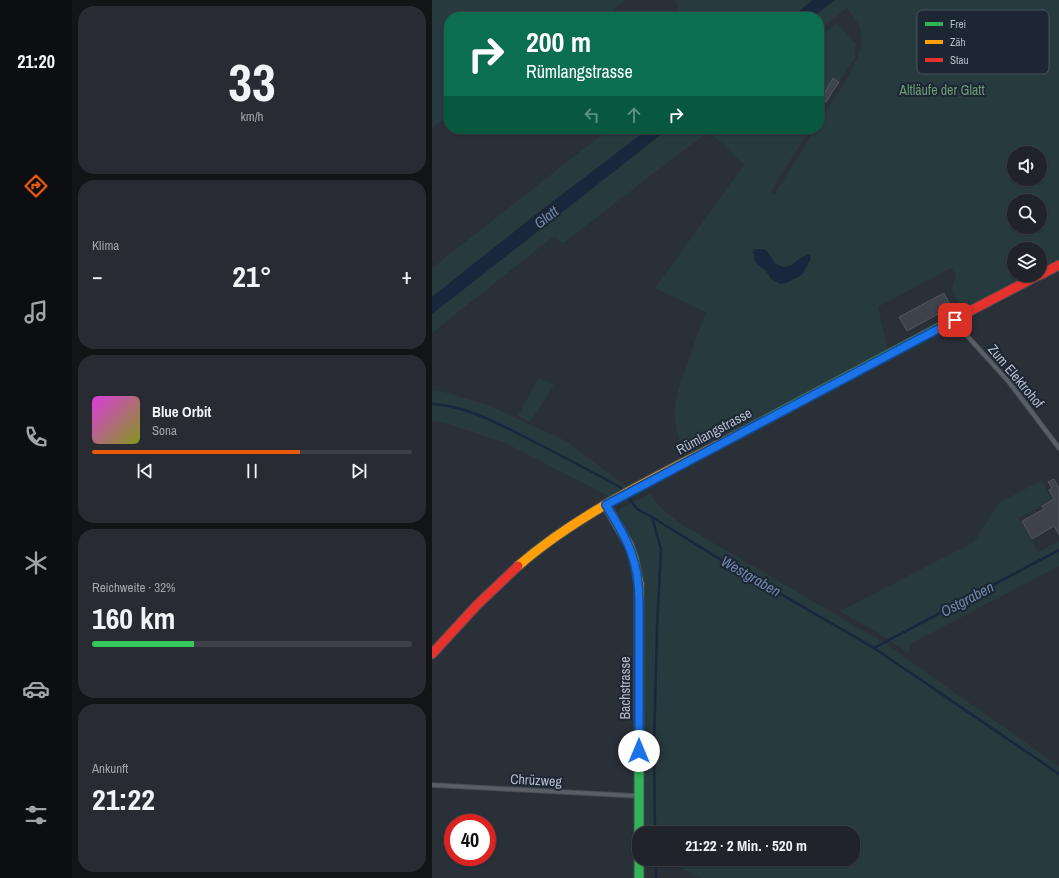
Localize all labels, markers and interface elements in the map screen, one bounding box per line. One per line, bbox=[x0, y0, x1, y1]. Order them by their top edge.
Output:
legend bbox=[917, 10, 1049, 74]
text: Frei bbox=[950, 17, 966, 31]
text: 200 m bbox=[526, 23, 591, 61]
icon: right bbox=[460, 28, 512, 80]
text: Zäh bbox=[950, 35, 966, 49]
text: 33 bbox=[228, 47, 276, 117]
text: 21:20 bbox=[17, 49, 55, 74]
text: Stau bbox=[950, 53, 969, 67]
text: Rümlangstrasse bbox=[526, 59, 633, 84]
park label: Altläufe der Glatt bbox=[898, 81, 985, 99]
icon: left bbox=[581, 104, 603, 126]
icon: ahead bbox=[623, 104, 645, 126]
icon: right bbox=[665, 104, 687, 126]
text: km/h bbox=[240, 108, 264, 125]
map controls bbox=[1007, 146, 1047, 282]
button: sound bbox=[1007, 146, 1047, 186]
icon: directions bbox=[22, 172, 50, 200]
button: search bbox=[1007, 194, 1047, 234]
water label: Glatt bbox=[529, 200, 563, 233]
text: Klima bbox=[92, 237, 119, 254]
button: layers bbox=[1007, 242, 1047, 282]
text: 21° bbox=[232, 256, 272, 296]
text: − bbox=[92, 261, 103, 291]
text: + bbox=[401, 261, 412, 291]
icon: music bbox=[22, 298, 50, 326]
pin bbox=[938, 303, 972, 337]
icon: arrive bbox=[944, 309, 966, 331]
street label: Zum Elektrohof bbox=[984, 340, 1048, 412]
text: Blue Orbit bbox=[152, 401, 211, 422]
street label: Rümlangstrasse bbox=[673, 404, 755, 458]
text: Sona bbox=[152, 422, 177, 439]
icon: phone bbox=[22, 423, 50, 451]
icon: previous bbox=[134, 460, 156, 482]
icon: pause bbox=[241, 460, 263, 482]
icon: next bbox=[348, 460, 370, 482]
icon: climate bbox=[22, 549, 50, 577]
water label: Westgraben bbox=[717, 550, 785, 602]
water label: Ostgraben bbox=[937, 576, 997, 622]
text: Reichweite · 32% bbox=[92, 579, 176, 596]
text: 160 km bbox=[92, 598, 175, 638]
street label: Bachstrasse bbox=[616, 656, 634, 720]
icon: car bbox=[22, 675, 50, 703]
position arrow bbox=[618, 730, 660, 772]
text: Ankunft bbox=[92, 760, 128, 777]
street label: Chrüzweg bbox=[510, 770, 563, 790]
text: 21:22 bbox=[92, 779, 155, 819]
icon: filters bbox=[22, 801, 50, 829]
speed limit sign: 40 bbox=[444, 814, 496, 866]
text: 21:22 · 2 Min. · 520 m bbox=[685, 835, 807, 856]

